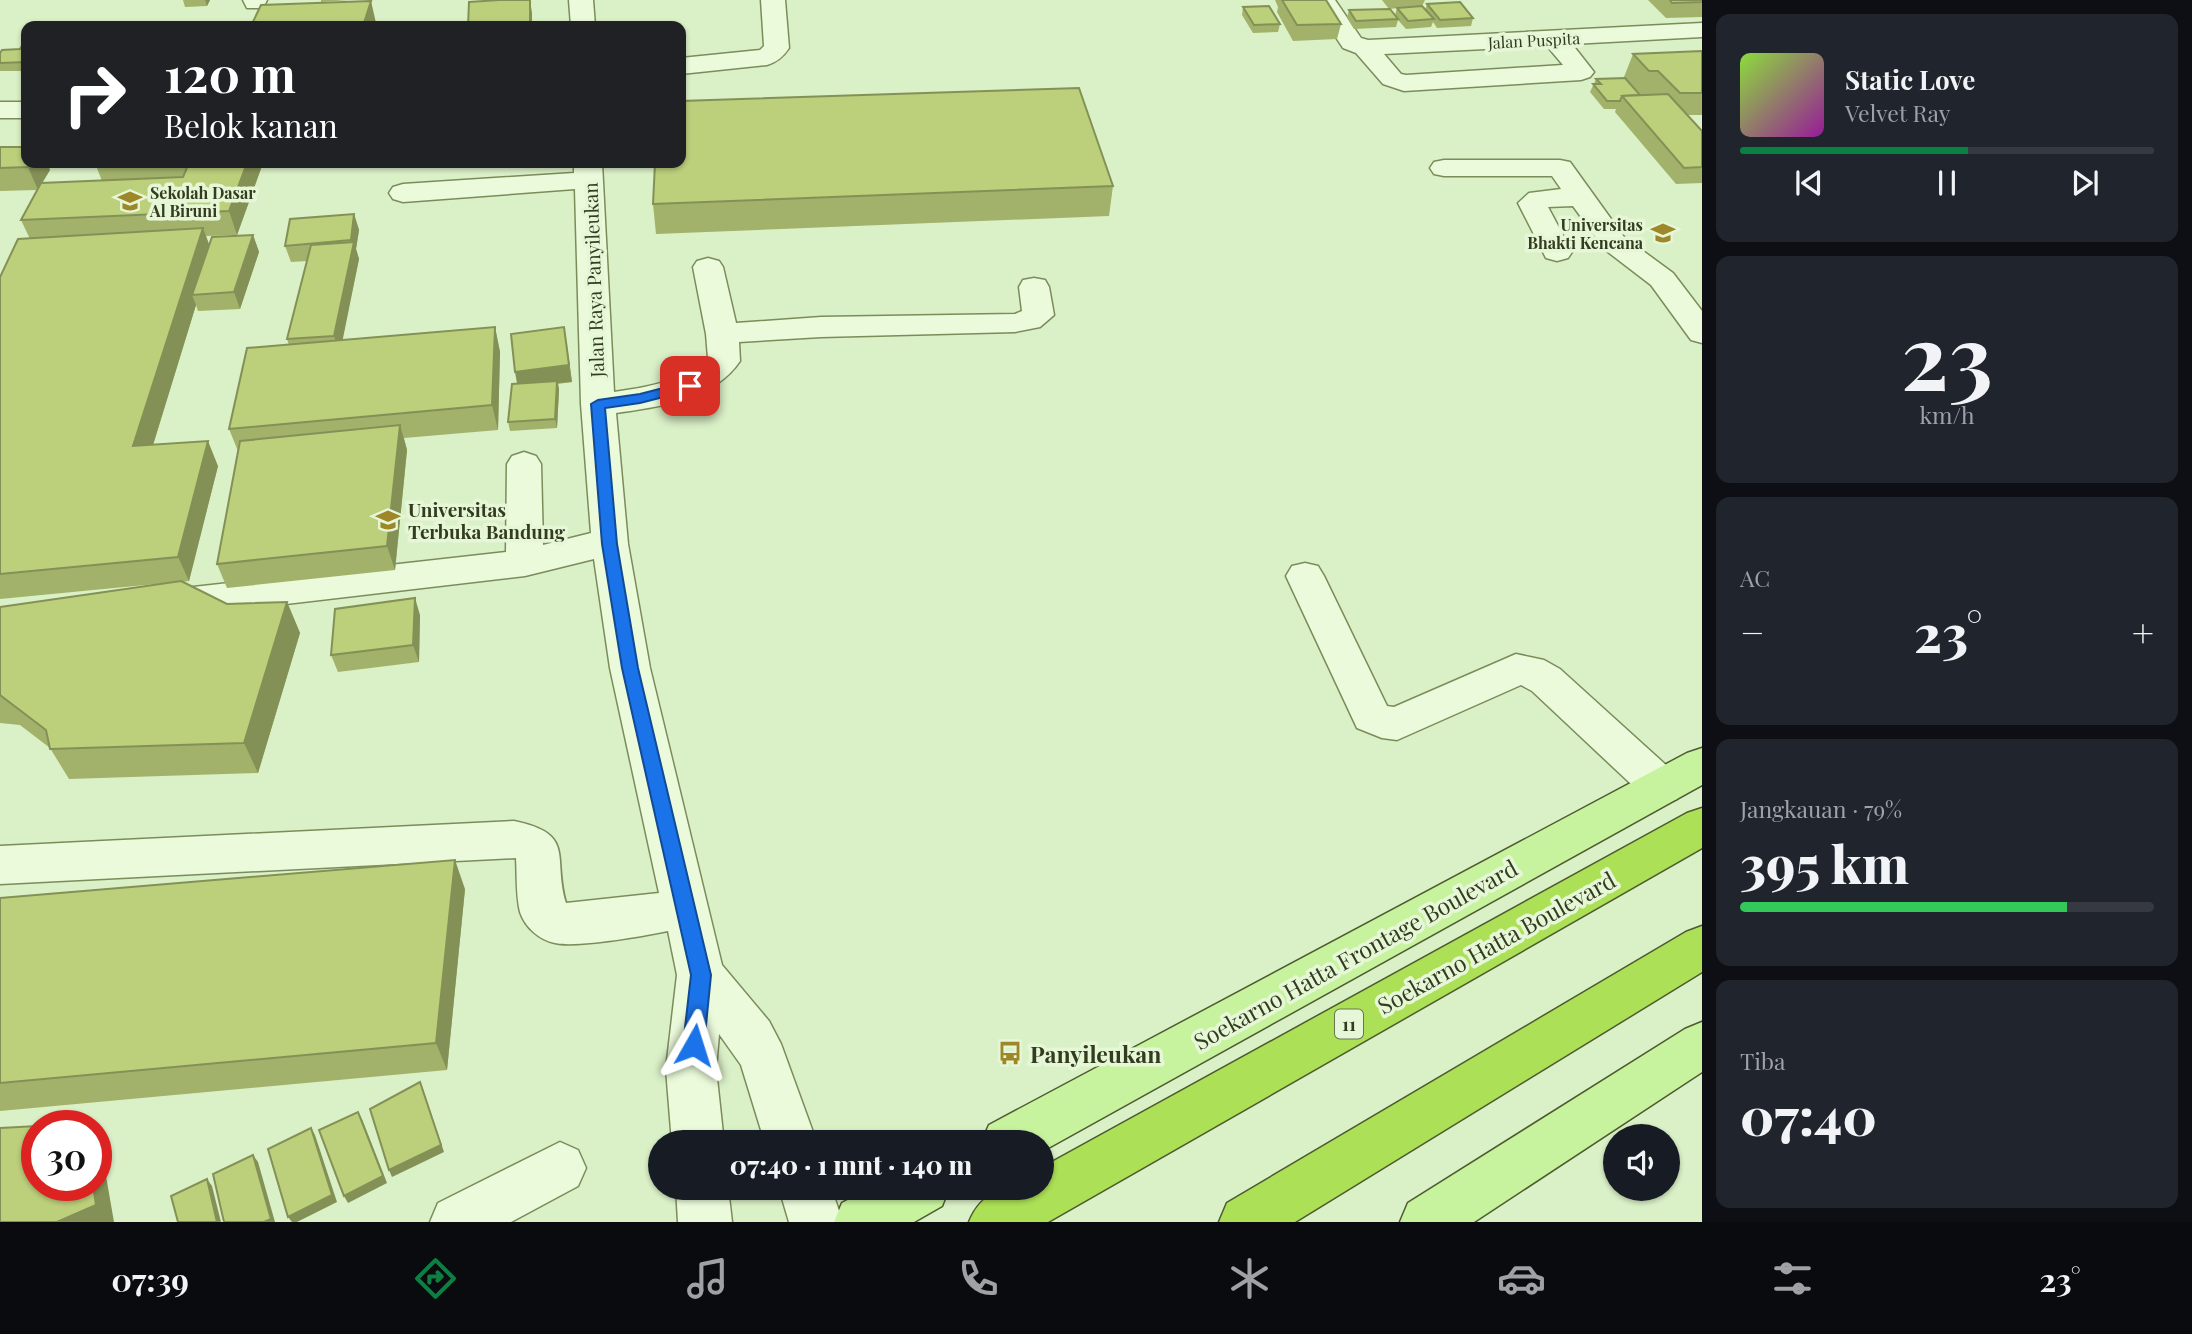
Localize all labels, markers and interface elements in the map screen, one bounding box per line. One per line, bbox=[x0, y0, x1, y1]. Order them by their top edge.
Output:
street label: Jalan Puspita bbox=[1486, 27, 1581, 53]
text: 120 m bbox=[164, 40, 296, 105]
icon: right bbox=[49, 49, 140, 140]
text: Static Love bbox=[1845, 62, 1975, 97]
text: Velvet Ray bbox=[1845, 97, 1950, 128]
text: Belok kanan bbox=[164, 103, 338, 146]
icon: previous bbox=[1790, 164, 1828, 202]
icon: pause bbox=[1928, 164, 1966, 202]
icon: next bbox=[2066, 164, 2104, 202]
street label: Jalan Raya Panyileukan bbox=[577, 181, 609, 379]
place label: Sekolah Dasar Al Biruni bbox=[149, 182, 256, 221]
school or university icon: Sekolah Dasar Al Biruni bbox=[116, 187, 144, 215]
place label: Universitas Bhakti Kencana bbox=[1527, 214, 1644, 253]
school or university icon: Universitas Bhakti Kencana bbox=[1649, 219, 1677, 247]
text: 23 bbox=[1901, 293, 1993, 414]
pin bbox=[660, 356, 720, 416]
icon: arrive bbox=[671, 367, 709, 405]
text: km/h bbox=[1919, 399, 1975, 430]
place label: Universitas Terbuka Bandung bbox=[408, 496, 565, 544]
school or university icon: Universitas Terbuka Bandung bbox=[374, 506, 402, 534]
text: AC bbox=[1740, 562, 1770, 593]
text: 23° bbox=[1914, 597, 1982, 666]
text: − bbox=[1740, 606, 1765, 657]
text: + bbox=[2132, 606, 2154, 657]
text: Jangkauan · 79% bbox=[1740, 793, 1902, 824]
text: 395 km bbox=[1740, 828, 1909, 897]
street label: Soekarno Hatta Frontage Boulevard bbox=[1188, 852, 1522, 1056]
street label: Soekarno Hatta Boulevard bbox=[1371, 864, 1621, 1020]
position arrow bbox=[657, 1008, 731, 1082]
road number: 11 bbox=[1335, 1009, 1363, 1038]
place label: Panyileukan bbox=[1030, 1038, 1161, 1069]
bus stop icon: Panyileukan bbox=[996, 1039, 1024, 1067]
text: Tiba bbox=[1740, 1045, 1785, 1076]
text: 07:40 bbox=[1740, 1080, 1877, 1149]
speed limit sign: 30 bbox=[21, 1110, 112, 1201]
map controls bbox=[1603, 1124, 1680, 1201]
button: sound bbox=[1603, 1124, 1680, 1201]
text: 07:40 · 1 mnt · 140 m bbox=[730, 1147, 972, 1182]
icon: directions bbox=[411, 1254, 460, 1303]
icon: music bbox=[683, 1254, 732, 1303]
icon: phone bbox=[954, 1254, 1003, 1303]
icon: climate bbox=[1225, 1254, 1274, 1303]
icon: car bbox=[1497, 1254, 1546, 1303]
icon: filters bbox=[1768, 1254, 1817, 1303]
text: 07:39 bbox=[111, 1257, 189, 1300]
text: 23° bbox=[2039, 1257, 2081, 1300]

